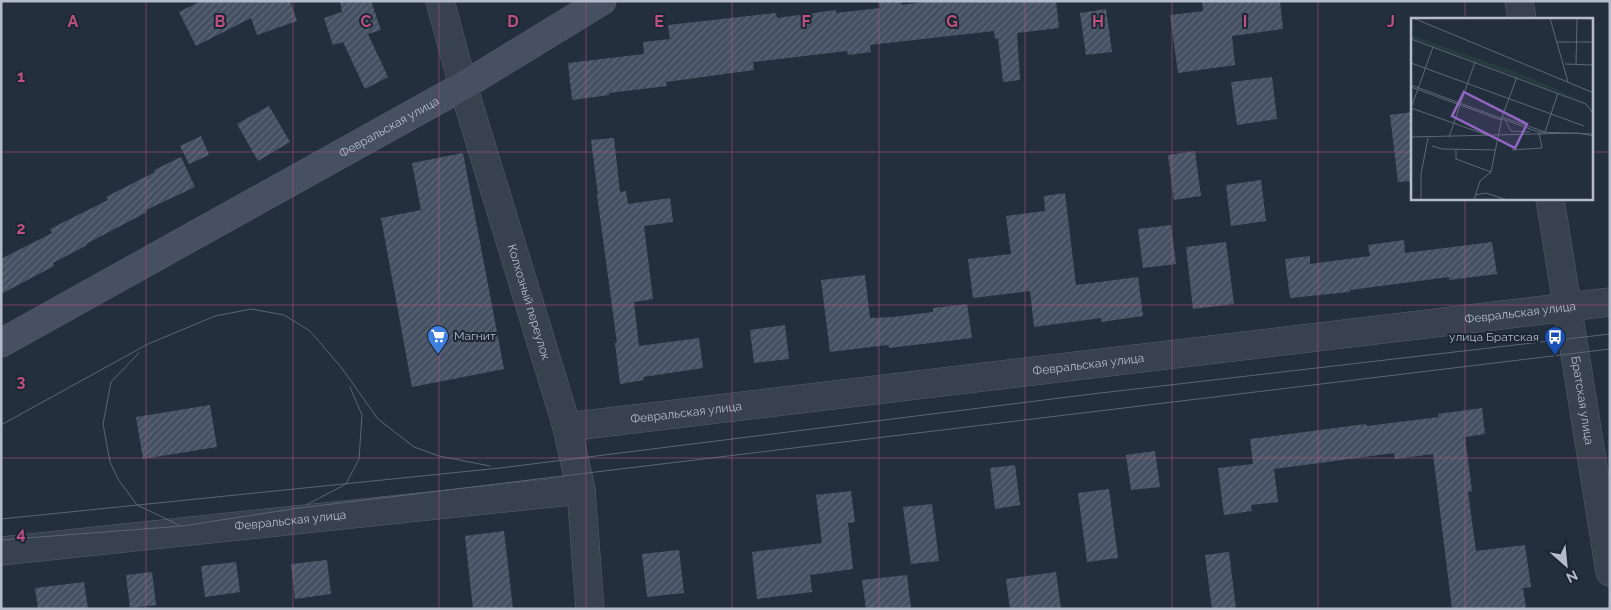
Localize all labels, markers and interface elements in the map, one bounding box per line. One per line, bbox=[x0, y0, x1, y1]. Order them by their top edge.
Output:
text: A bbox=[68, 12, 79, 31]
text: B bbox=[215, 12, 226, 31]
text: C bbox=[361, 12, 372, 31]
text: D bbox=[507, 12, 519, 31]
text: E bbox=[654, 12, 664, 31]
text: F bbox=[801, 12, 811, 31]
text: G bbox=[946, 12, 958, 31]
text: H bbox=[1092, 12, 1104, 31]
text: I bbox=[1243, 12, 1247, 31]
text: J bbox=[1387, 12, 1395, 31]
inset map bbox=[1411, 18, 1594, 200]
text: 1 bbox=[17, 67, 25, 86]
street label: Февральская улица bbox=[337, 94, 441, 161]
text: 2 bbox=[16, 219, 26, 238]
street label: Колхозный переулок bbox=[505, 243, 553, 362]
street label: Февральская улица bbox=[1464, 299, 1577, 326]
supermarket icon: Магнит bbox=[426, 324, 450, 355]
bus stop icon: улица Братская bbox=[1543, 325, 1567, 356]
place label: Магнит bbox=[454, 329, 496, 343]
place label: улица Братская bbox=[1449, 330, 1539, 344]
street label: Февральская улица bbox=[1032, 351, 1145, 378]
street label: Братская улица bbox=[1568, 355, 1596, 446]
text: 3 bbox=[17, 372, 26, 391]
street label: Февральская улица bbox=[630, 399, 743, 426]
street label: Февральская улица bbox=[234, 508, 347, 533]
text: 4 bbox=[16, 524, 26, 543]
north arrow bbox=[1541, 540, 1591, 590]
text: N bbox=[1564, 567, 1580, 586]

